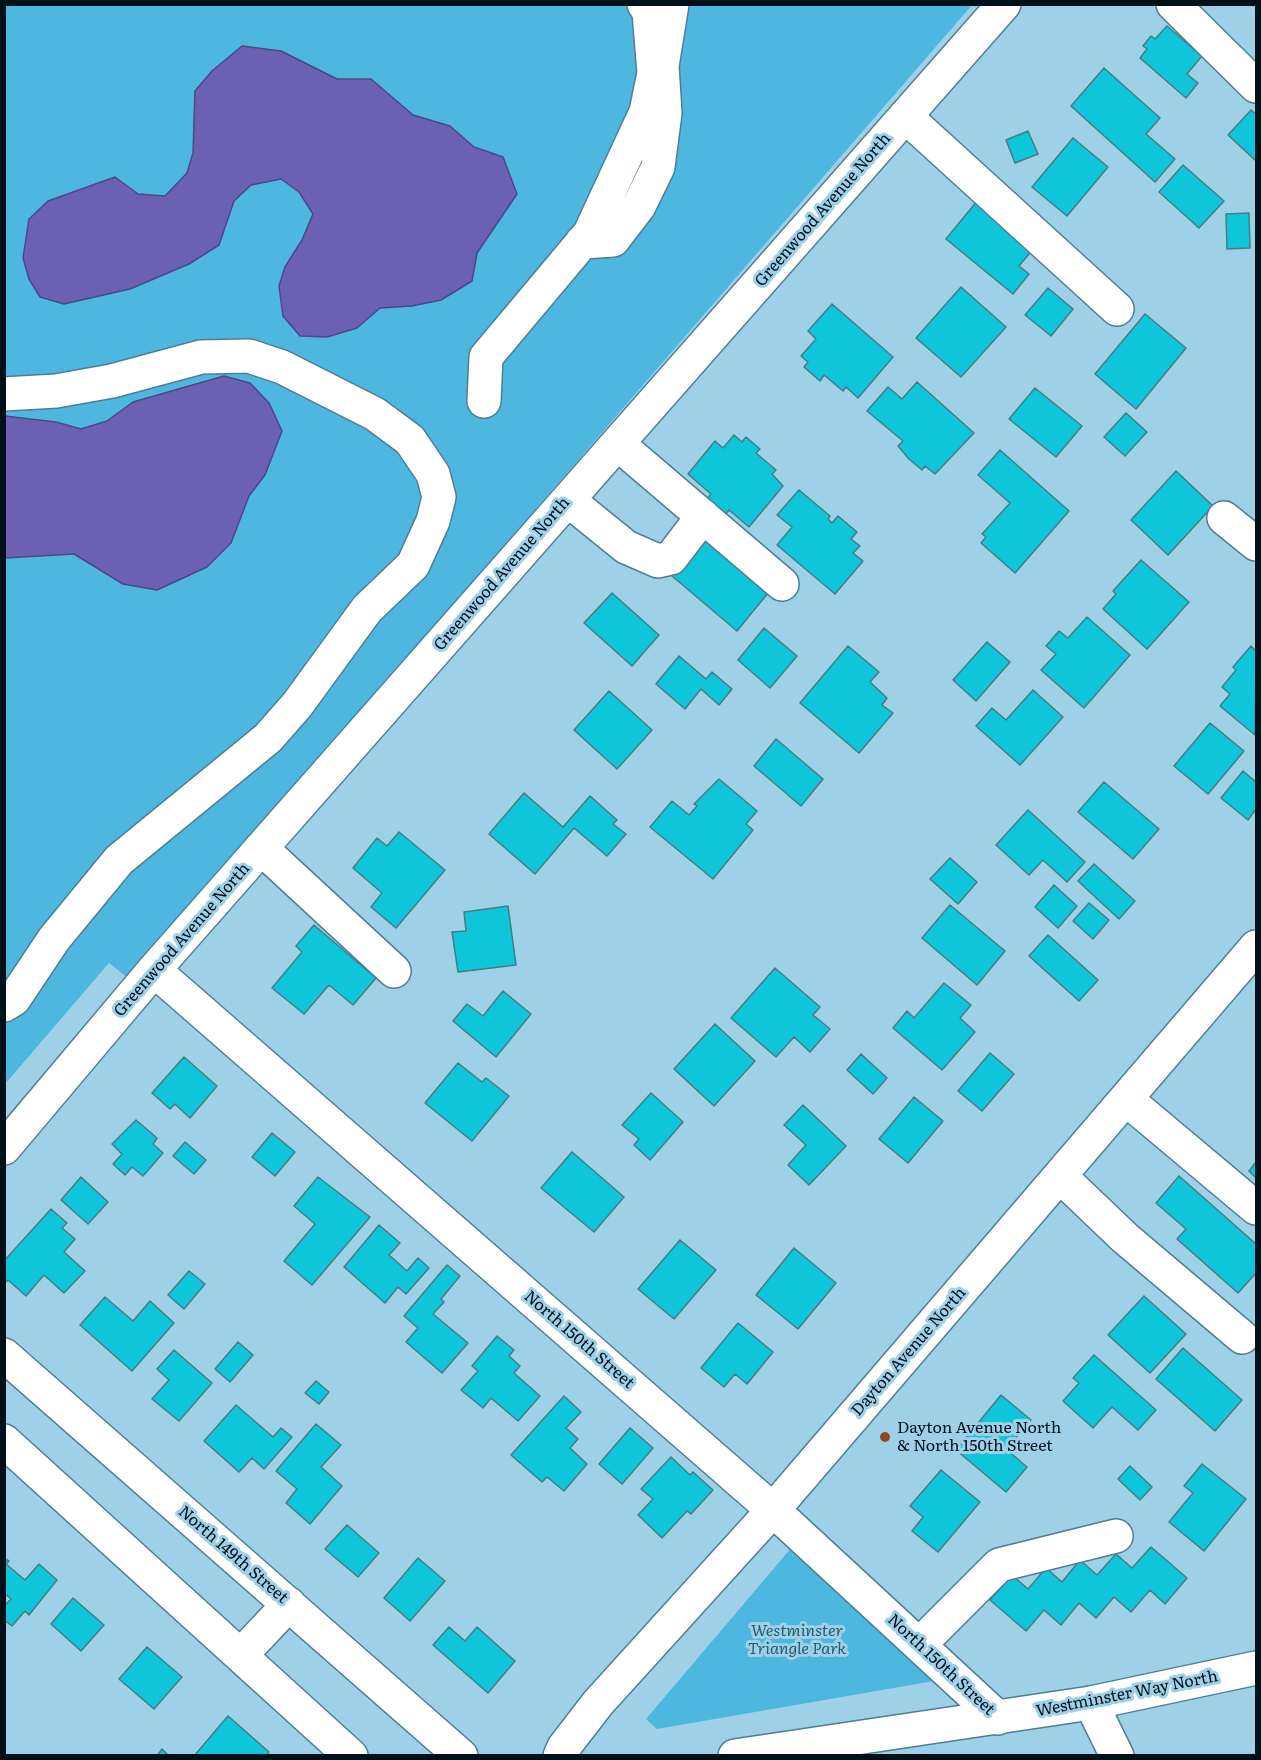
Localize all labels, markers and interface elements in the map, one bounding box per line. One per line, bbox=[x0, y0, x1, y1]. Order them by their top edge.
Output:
street label: Greenwood Avenue North bbox=[751, 129, 895, 291]
street label: Greenwood Avenue North bbox=[430, 493, 574, 655]
street label: Greenwood Avenue North bbox=[110, 859, 254, 1021]
street label: Dayton Avenue North bbox=[848, 1284, 970, 1420]
street label: North 150th Street bbox=[520, 1287, 638, 1393]
place label: Dayton Avenue North & North 150th Street bbox=[897, 1418, 1061, 1456]
marker: Dayton Avenue North & North 150th Street bbox=[878, 1430, 892, 1444]
street label: North 149th Street bbox=[174, 1502, 292, 1608]
street label: North 150th Street bbox=[883, 1610, 999, 1720]
park label: Westminster Triangle Park bbox=[748, 1621, 846, 1659]
street label: Westminster Way North bbox=[1034, 1667, 1220, 1721]

